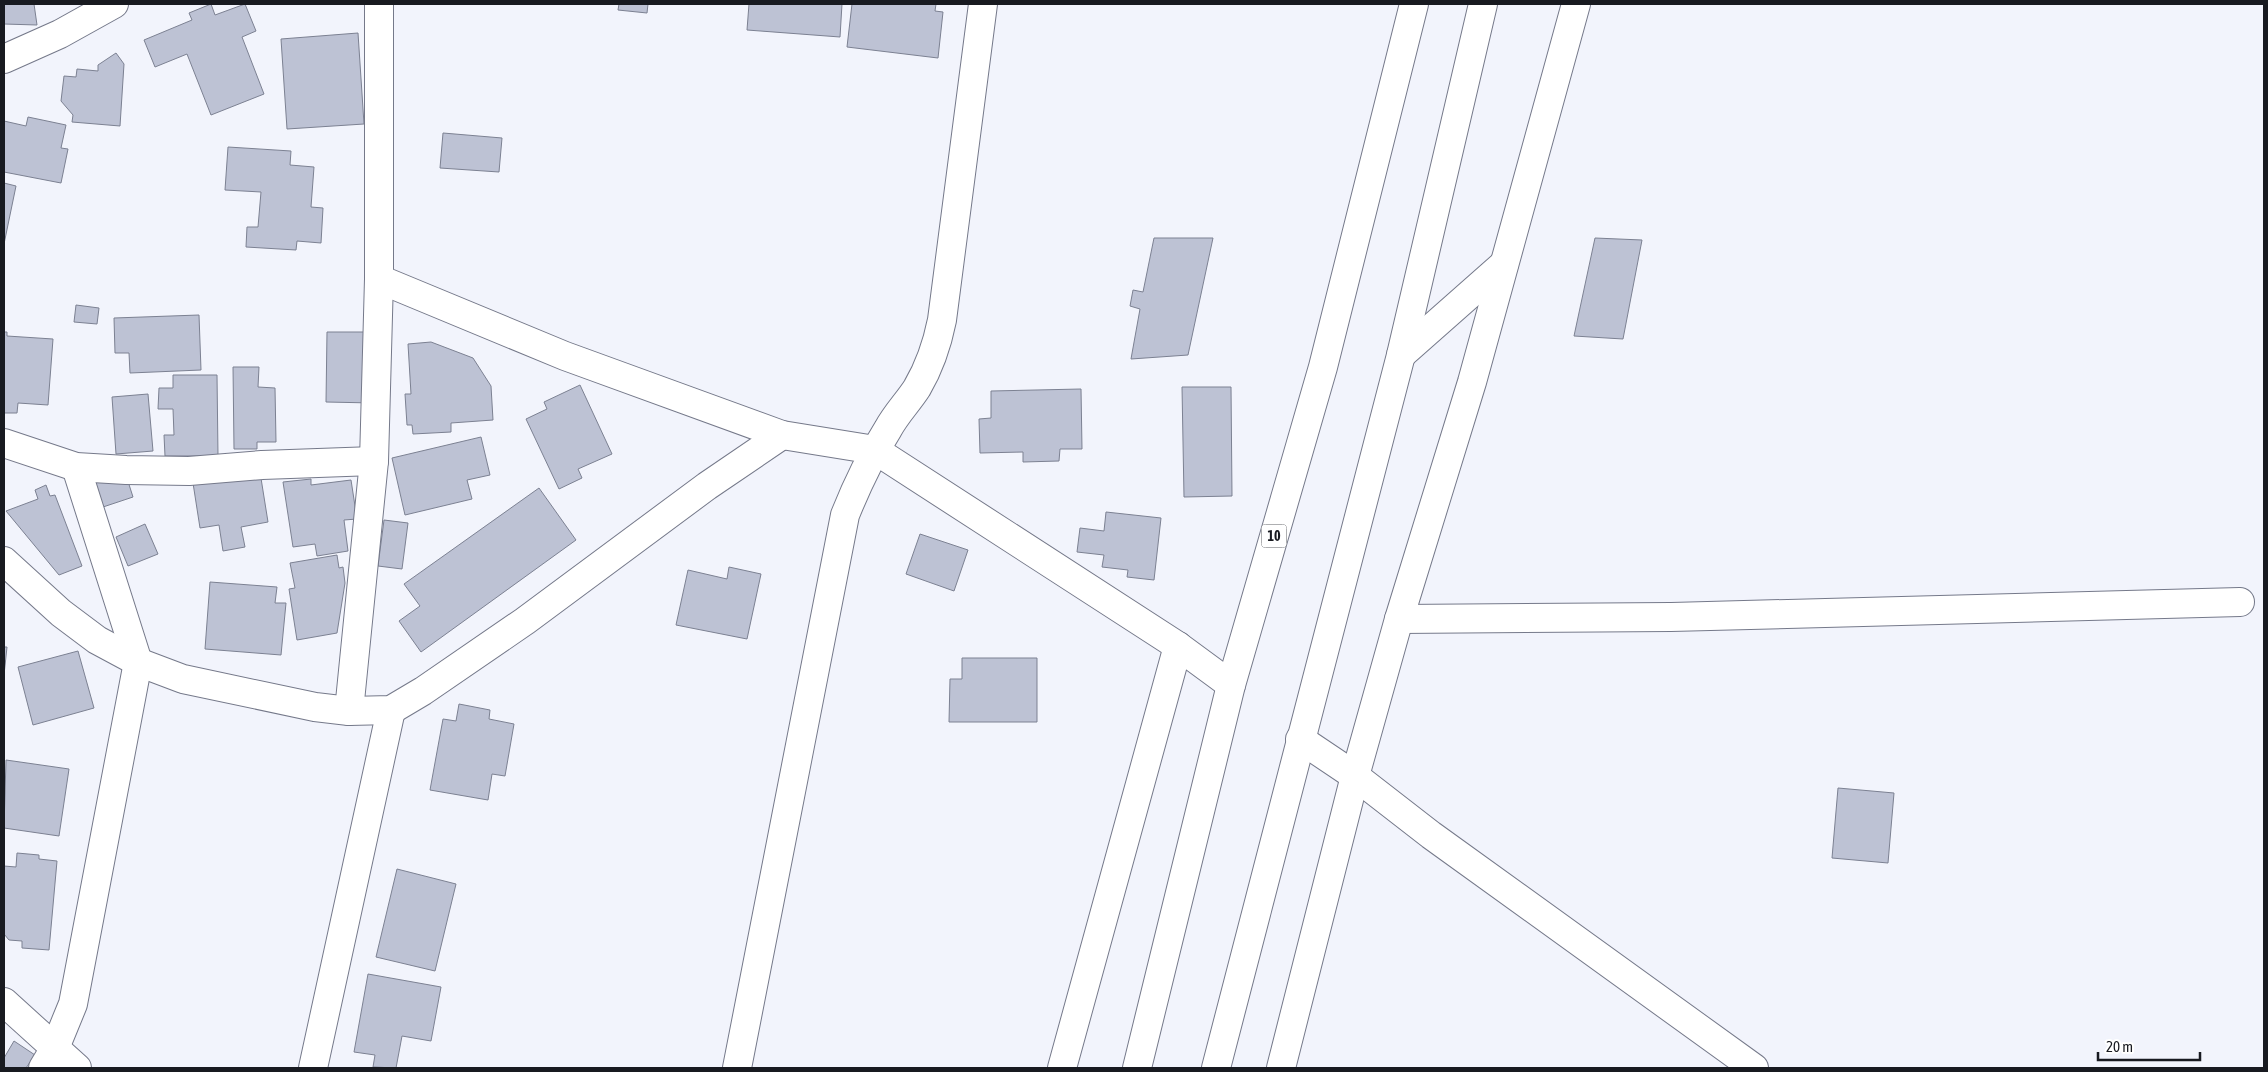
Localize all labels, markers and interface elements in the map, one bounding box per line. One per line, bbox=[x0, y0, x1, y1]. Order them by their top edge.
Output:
road number: 10 bbox=[1262, 524, 1286, 548]
scale bar bbox=[2098, 1030, 2200, 1062]
text: 20 m bbox=[2106, 1038, 2133, 1055]

